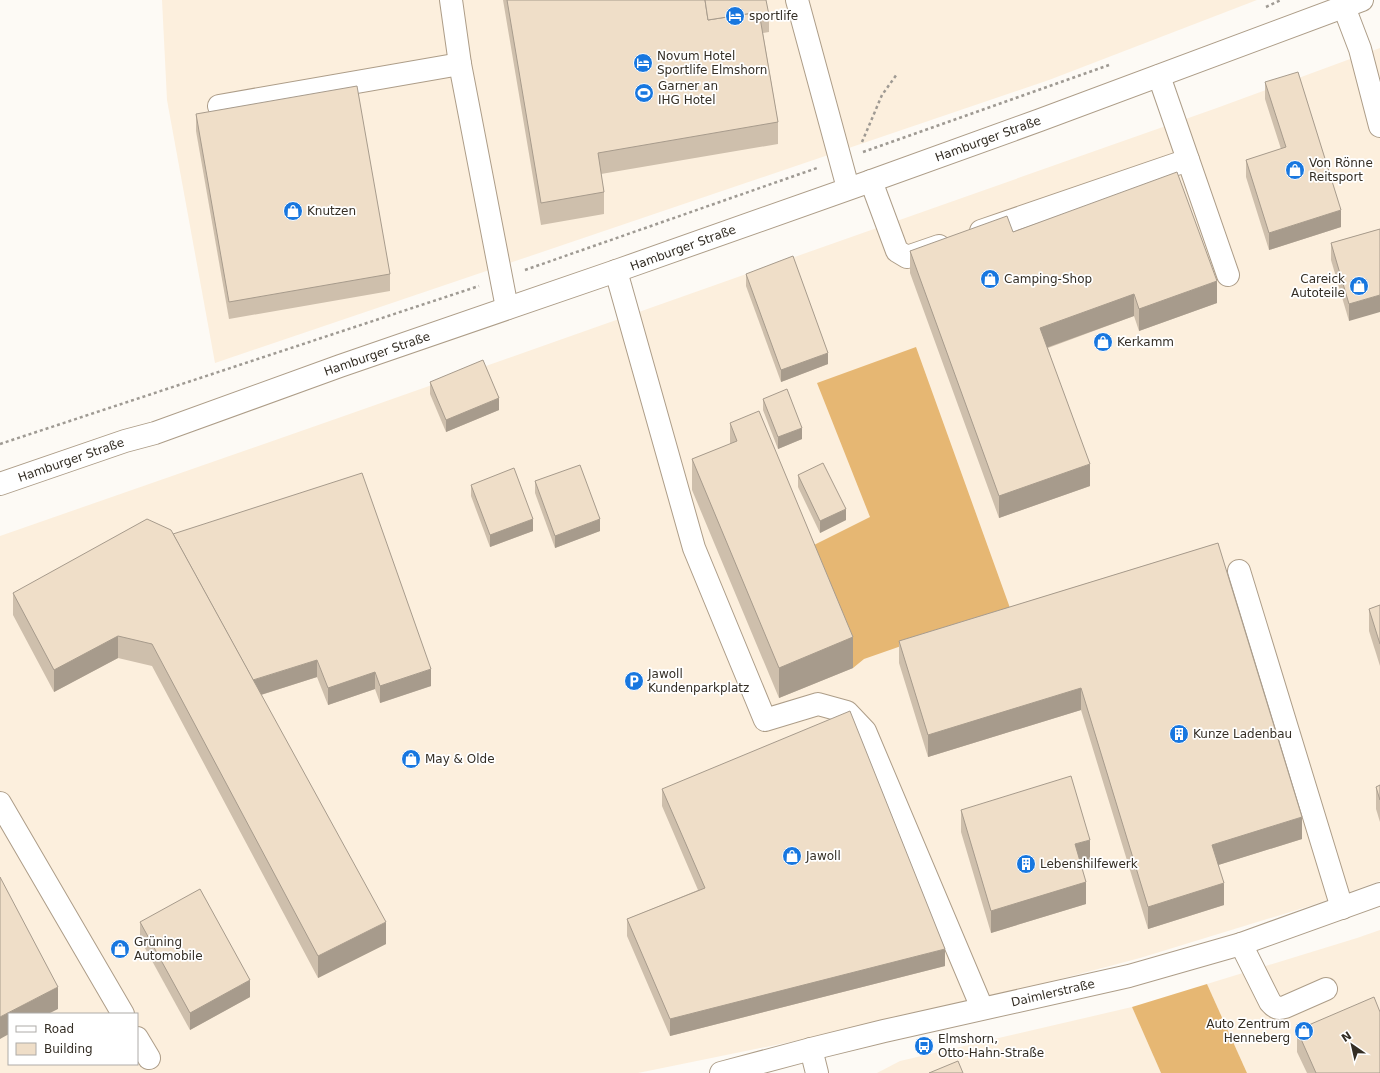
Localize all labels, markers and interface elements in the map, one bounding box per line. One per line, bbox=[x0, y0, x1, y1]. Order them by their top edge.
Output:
hotel icon: sportlife bbox=[724, 5, 746, 27]
place label: sportlife bbox=[749, 9, 798, 23]
place label: Novum Hotel Sportlife Elmshorn bbox=[657, 49, 767, 77]
hotel icon: Novum Hotel Sportlife Elmshorn bbox=[632, 52, 654, 74]
place label: Garner an IHG Hotel bbox=[658, 79, 718, 107]
sports icon: Garner an IHG Hotel bbox=[633, 82, 655, 104]
street label: Hamburger Straße bbox=[933, 113, 1043, 165]
place label: Von Rönne Reitsport bbox=[1309, 156, 1373, 184]
shop icon: Von Rönne Reitsport bbox=[1284, 159, 1306, 181]
shop icon: Knutzen bbox=[282, 200, 304, 222]
place label: Knutzen bbox=[307, 204, 356, 218]
street label: Hamburger Straße bbox=[628, 222, 738, 274]
shop icon: Camping-Shop bbox=[979, 268, 1001, 290]
place label: Camping-Shop bbox=[1004, 272, 1092, 286]
place label: Careick Autoteile bbox=[1291, 272, 1345, 300]
shop icon: Careick Autoteile bbox=[1348, 275, 1370, 297]
street label: Hamburger Straße bbox=[322, 329, 432, 379]
shop icon: Kerkamm bbox=[1092, 331, 1114, 353]
place label: Kerkamm bbox=[1117, 335, 1174, 349]
street label: Hamburger Straße bbox=[16, 435, 126, 485]
place label: Jawoll Kundenparkplatz bbox=[647, 667, 749, 695]
parking icon: Jawoll Kundenparkplatz bbox=[623, 670, 645, 692]
building icon: Kunze Ladenbau bbox=[1168, 723, 1190, 745]
place label: Kunze Ladenbau bbox=[1193, 727, 1292, 741]
shop icon: May & Olde bbox=[400, 748, 422, 770]
place label: May & Olde bbox=[425, 752, 495, 766]
shop icon: Jawoll bbox=[781, 845, 803, 867]
place label: Jawoll bbox=[805, 849, 841, 863]
building icon: Lebenshilfewerk bbox=[1015, 853, 1037, 875]
place label: Lebenshilfewerk bbox=[1040, 857, 1138, 871]
place label: Grüning Automobile bbox=[134, 935, 203, 963]
shop icon: Grüning Automobile bbox=[109, 938, 131, 960]
street label: Daimlerstraße bbox=[1010, 977, 1096, 1009]
legend bbox=[8, 1013, 138, 1065]
place label: Auto Zentrum Henneberg bbox=[1206, 1017, 1290, 1045]
shop icon: Auto Zentrum Henneberg bbox=[1293, 1020, 1315, 1042]
text: Road bbox=[44, 1022, 74, 1036]
north arrow bbox=[1332, 1025, 1372, 1065]
text: N bbox=[1339, 1029, 1354, 1045]
place label: Elmshorn, Otto-Hahn-Straße bbox=[938, 1032, 1044, 1060]
bus stop icon: Elmshorn, Otto-Hahn-Straße bbox=[913, 1035, 935, 1057]
text: Building bbox=[44, 1042, 93, 1056]

